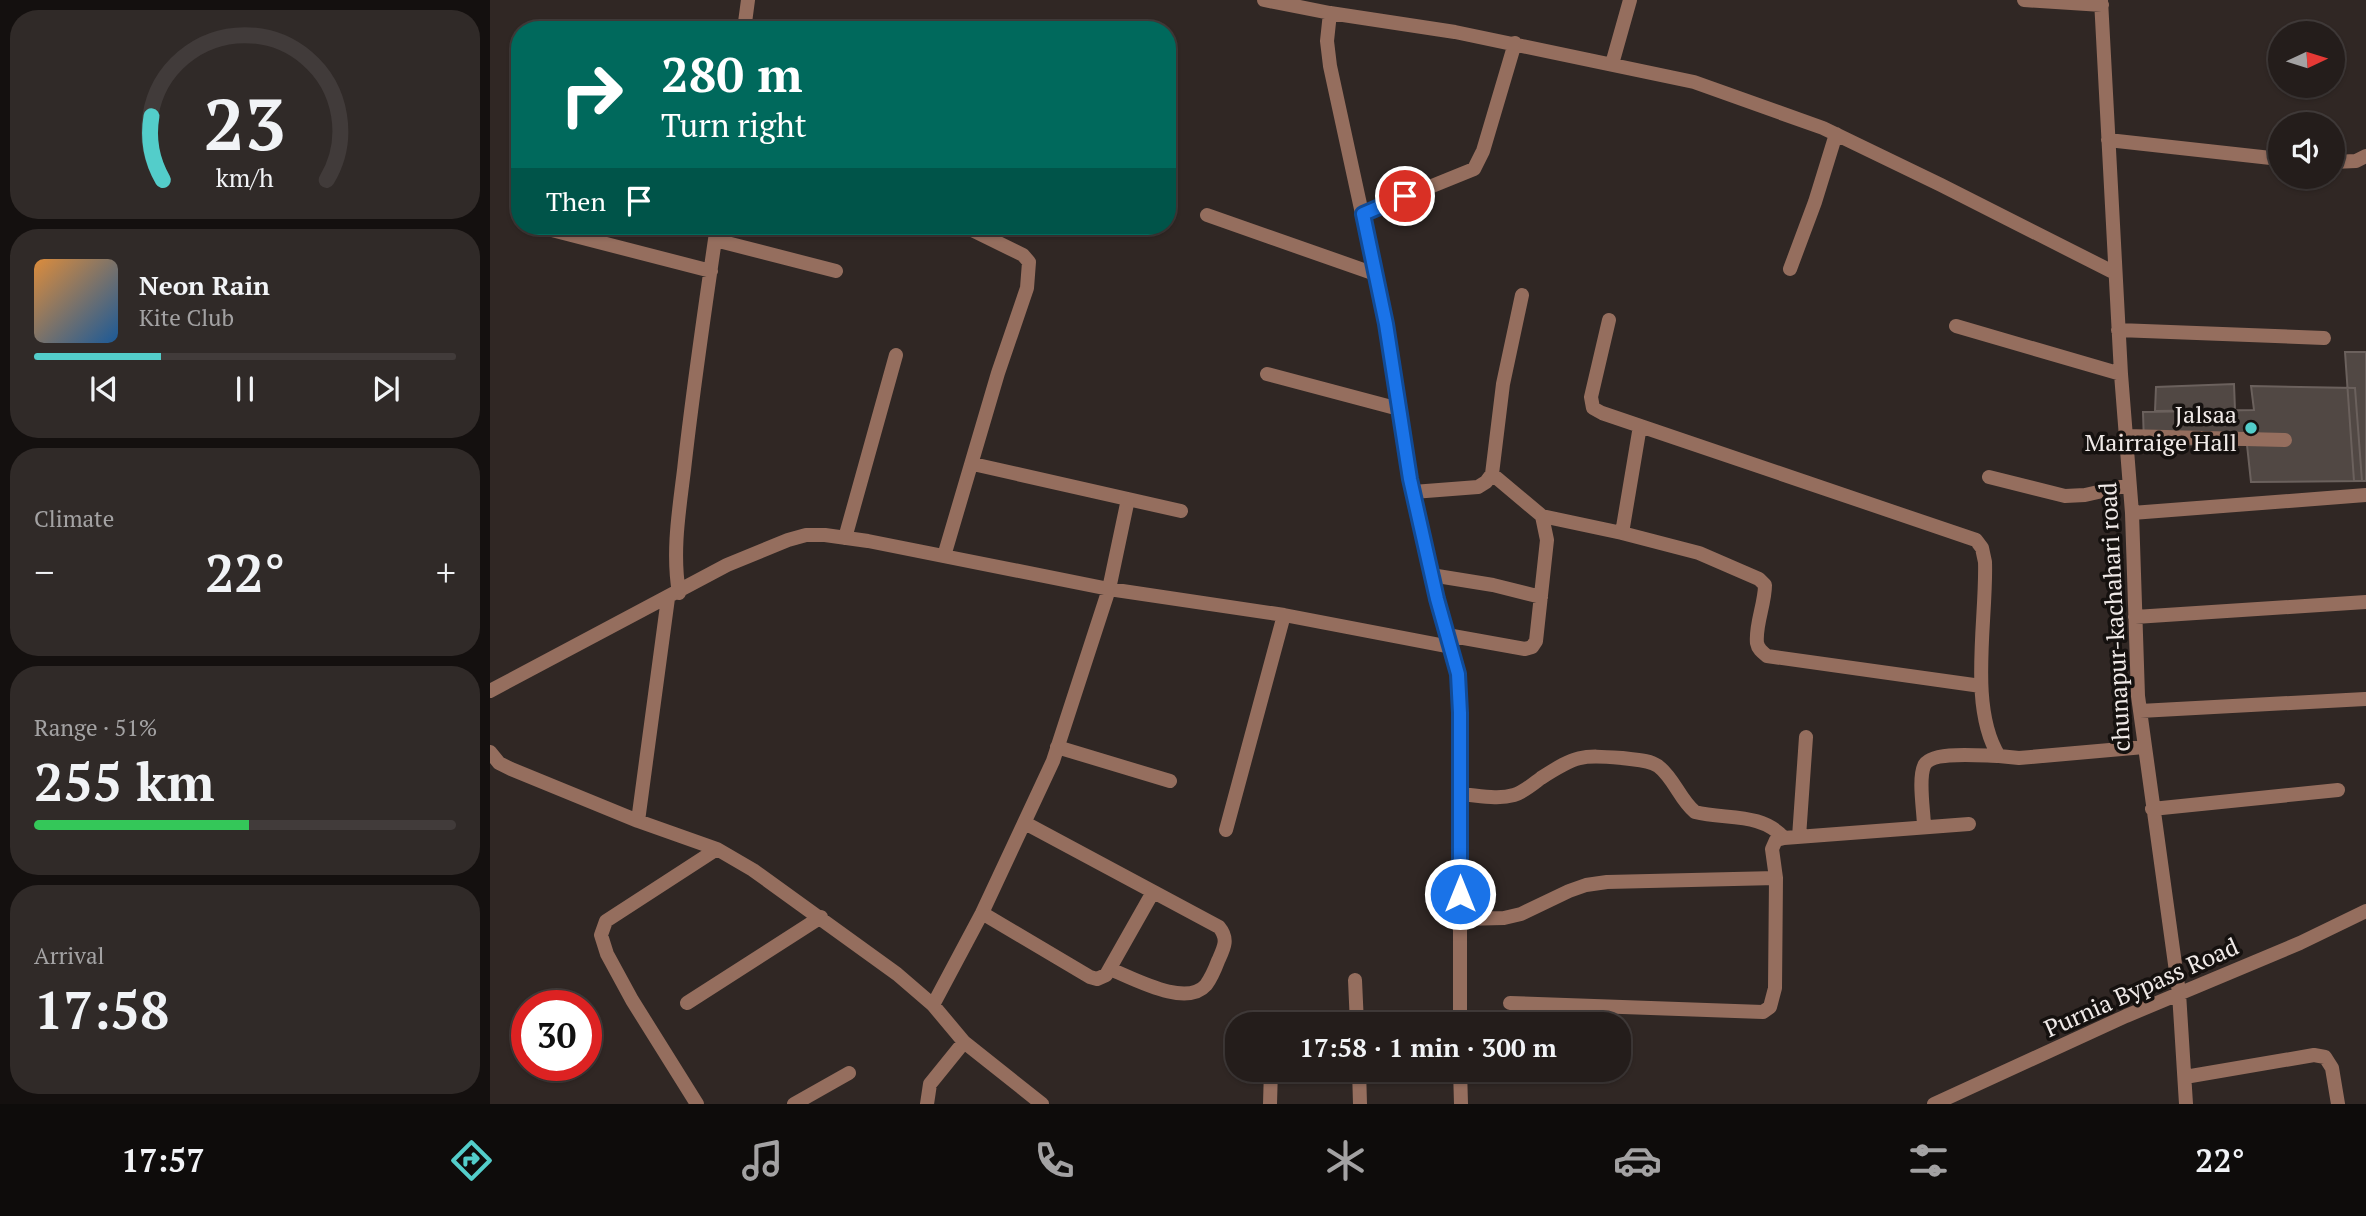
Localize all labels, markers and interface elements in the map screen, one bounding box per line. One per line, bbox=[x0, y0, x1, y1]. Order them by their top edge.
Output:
north arrow bbox=[2268, 21, 2345, 98]
map controls bbox=[2268, 21, 2345, 189]
text: 280 m bbox=[661, 41, 803, 106]
icon: right bbox=[546, 49, 637, 140]
text: 23 bbox=[204, 75, 286, 172]
text: Turn right bbox=[661, 104, 807, 146]
button: sound bbox=[2268, 112, 2345, 189]
text: km/h bbox=[216, 161, 274, 194]
pin bbox=[1375, 166, 1435, 226]
icon: arrive bbox=[1386, 177, 1424, 215]
icon: arrive bbox=[620, 182, 658, 220]
text: Then bbox=[546, 184, 606, 218]
text: Neon Rain bbox=[139, 268, 270, 302]
text: Kite Club bbox=[139, 302, 234, 333]
icon: previous bbox=[85, 370, 123, 408]
icon: pause bbox=[226, 370, 264, 408]
icon: next bbox=[367, 370, 405, 408]
place label: Jalsaa Mairraige Hall bbox=[2085, 398, 2237, 458]
marker: Jalsaa Mairraige Hall bbox=[2243, 420, 2259, 436]
street label: chunapur-kachahari road bbox=[2091, 482, 2137, 752]
text: Climate bbox=[34, 503, 114, 534]
text: 22° bbox=[205, 538, 285, 607]
text: − bbox=[34, 547, 54, 597]
text: + bbox=[436, 547, 456, 597]
text: Range · 51% bbox=[34, 712, 157, 743]
text: 255 km bbox=[34, 747, 215, 816]
position arrow bbox=[1423, 857, 1497, 931]
street label: Purnia Bypass Road bbox=[2039, 930, 2243, 1044]
text: Arrival bbox=[34, 940, 105, 971]
text: 17:58 bbox=[34, 975, 169, 1044]
speed limit sign: 30 bbox=[511, 990, 602, 1081]
text: 17:58 · 1 min · 300 m bbox=[1299, 1030, 1557, 1064]
icon: directions bbox=[447, 1136, 496, 1185]
icon: music bbox=[738, 1136, 787, 1185]
icon: phone bbox=[1030, 1136, 1079, 1185]
icon: climate bbox=[1321, 1136, 1370, 1185]
icon: car bbox=[1613, 1136, 1662, 1185]
icon: filters bbox=[1904, 1136, 1953, 1185]
text: 17:57 bbox=[121, 1139, 205, 1181]
text: 22° bbox=[2195, 1139, 2245, 1181]

